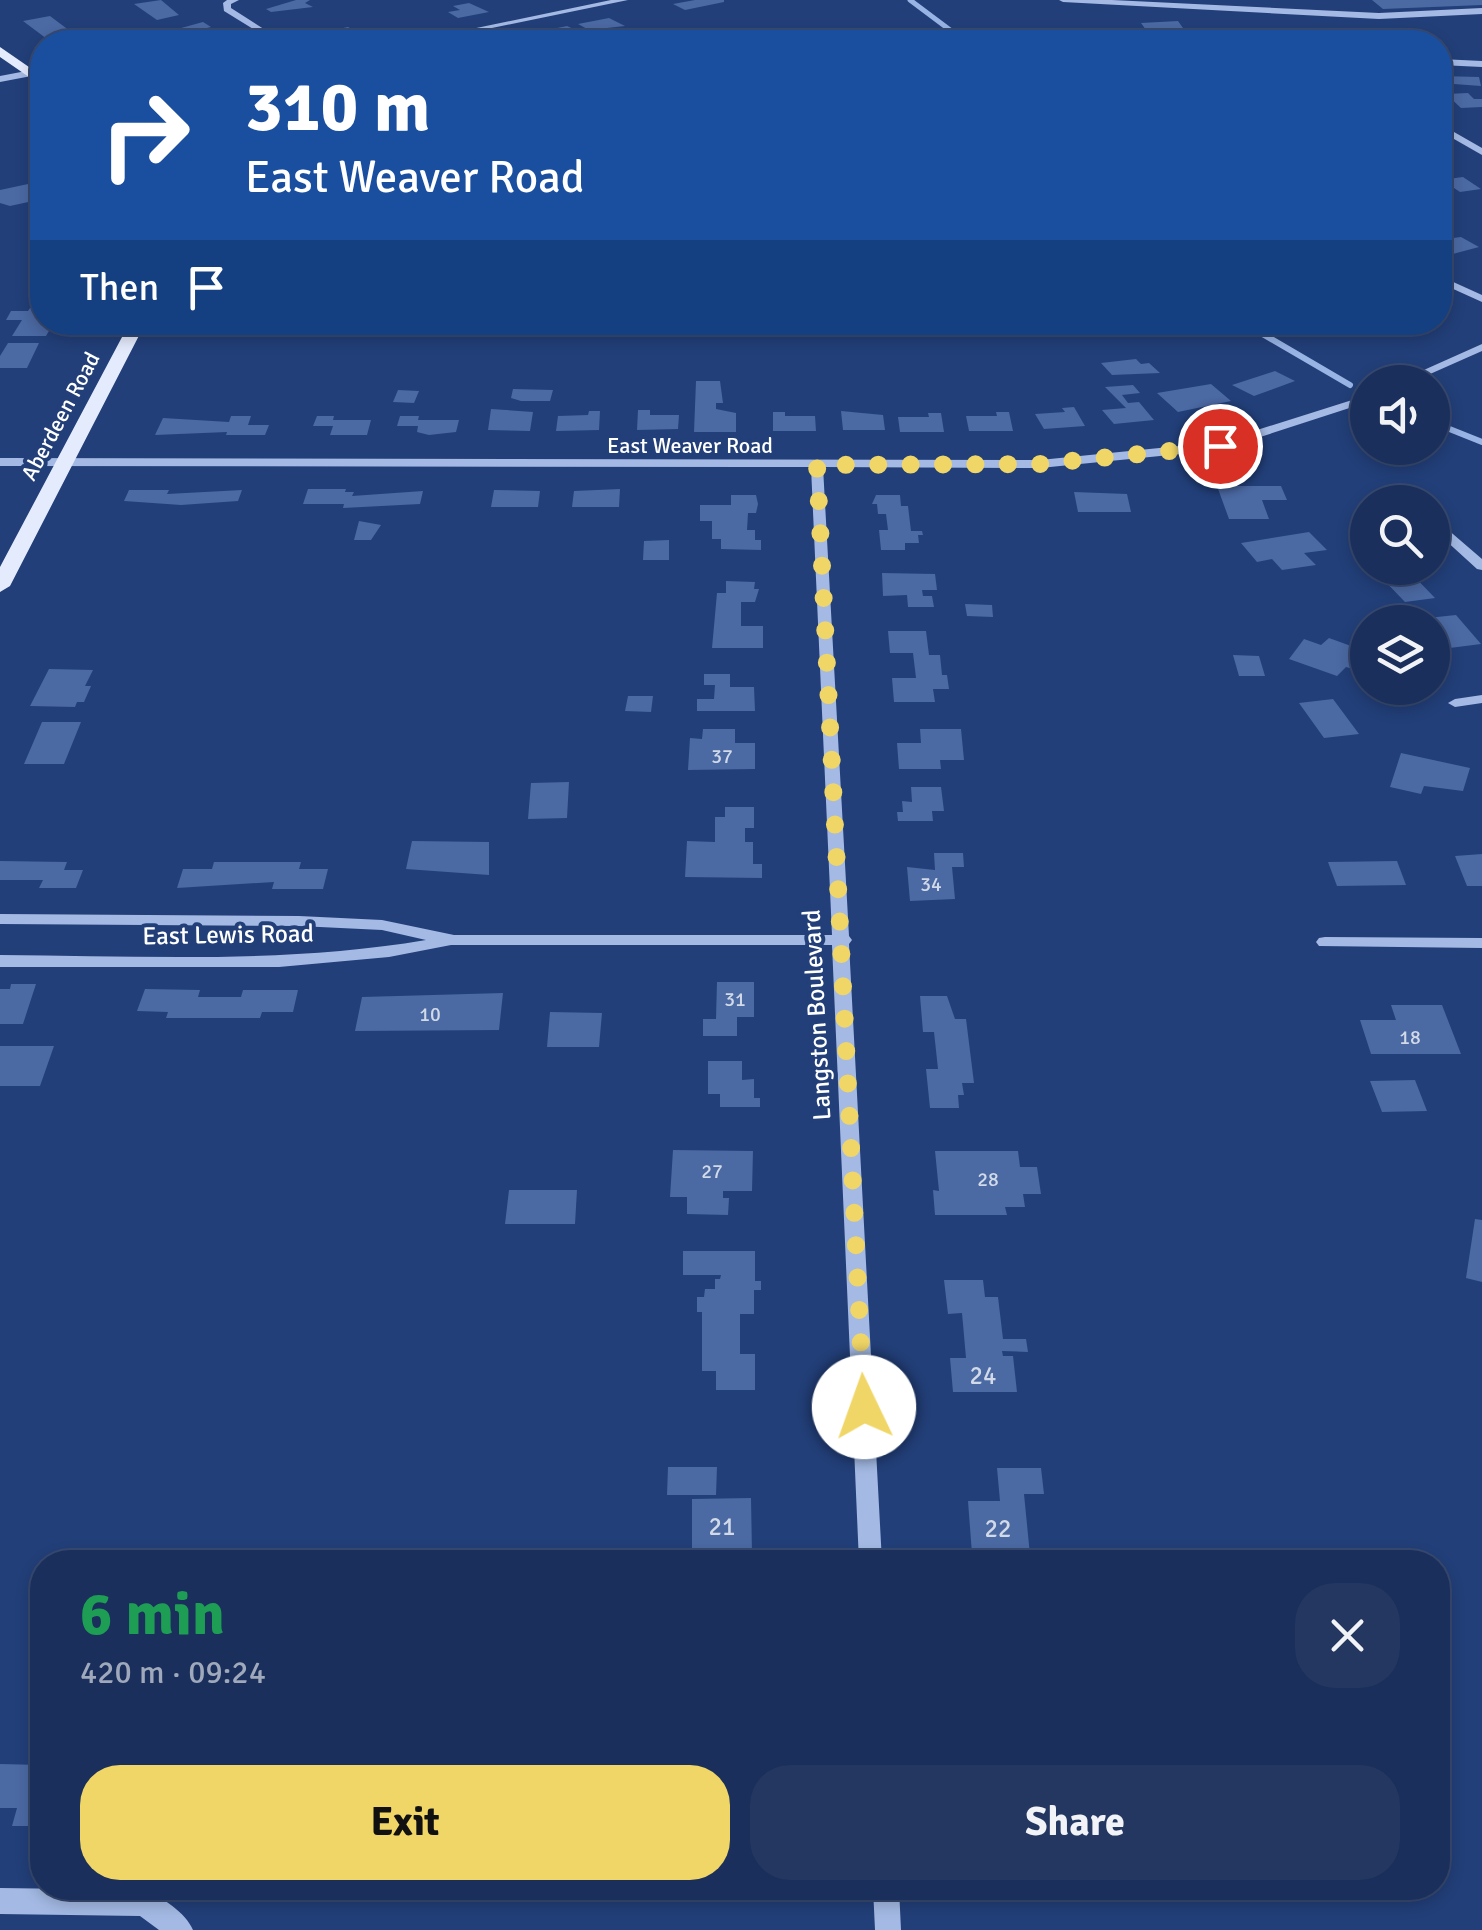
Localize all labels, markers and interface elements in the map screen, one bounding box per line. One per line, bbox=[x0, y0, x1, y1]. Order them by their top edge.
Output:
text: 310 m bbox=[245, 64, 430, 150]
icon: right bbox=[80, 70, 210, 200]
text: East Weaver Road bbox=[245, 150, 585, 205]
icon: arrive bbox=[179, 260, 234, 315]
text: Then bbox=[80, 264, 159, 311]
street label: Aberdeen Road bbox=[15, 347, 106, 485]
map controls bbox=[1350, 365, 1450, 705]
button: sound bbox=[1350, 365, 1450, 465]
pin bbox=[1178, 404, 1263, 489]
icon: arrive bbox=[1193, 419, 1248, 474]
street label: East Weaver Road bbox=[607, 432, 773, 459]
button: search bbox=[1350, 485, 1450, 585]
button: layers bbox=[1350, 605, 1450, 705]
house number: 37 bbox=[711, 744, 733, 769]
house number: 34 bbox=[920, 872, 942, 897]
street label: Langston Boulevard bbox=[795, 909, 838, 1121]
street label: East Lewis Road bbox=[142, 918, 314, 951]
house number: 31 bbox=[724, 987, 746, 1012]
house number: 10 bbox=[419, 1002, 441, 1027]
house number: 18 bbox=[1399, 1025, 1421, 1050]
house number: 27 bbox=[701, 1159, 723, 1184]
house number: 28 bbox=[977, 1167, 999, 1192]
position arrow bbox=[812, 1355, 916, 1459]
house number: 24 bbox=[969, 1360, 997, 1391]
house number: 21 bbox=[708, 1511, 736, 1542]
house number: 22 bbox=[984, 1513, 1012, 1544]
text: 6 min bbox=[80, 1578, 225, 1652]
button: close bbox=[1295, 1583, 1400, 1688]
text: 420 m · 09:24 bbox=[80, 1653, 266, 1692]
button: Exit bbox=[80, 1765, 730, 1880]
button: Share bbox=[750, 1765, 1400, 1880]

